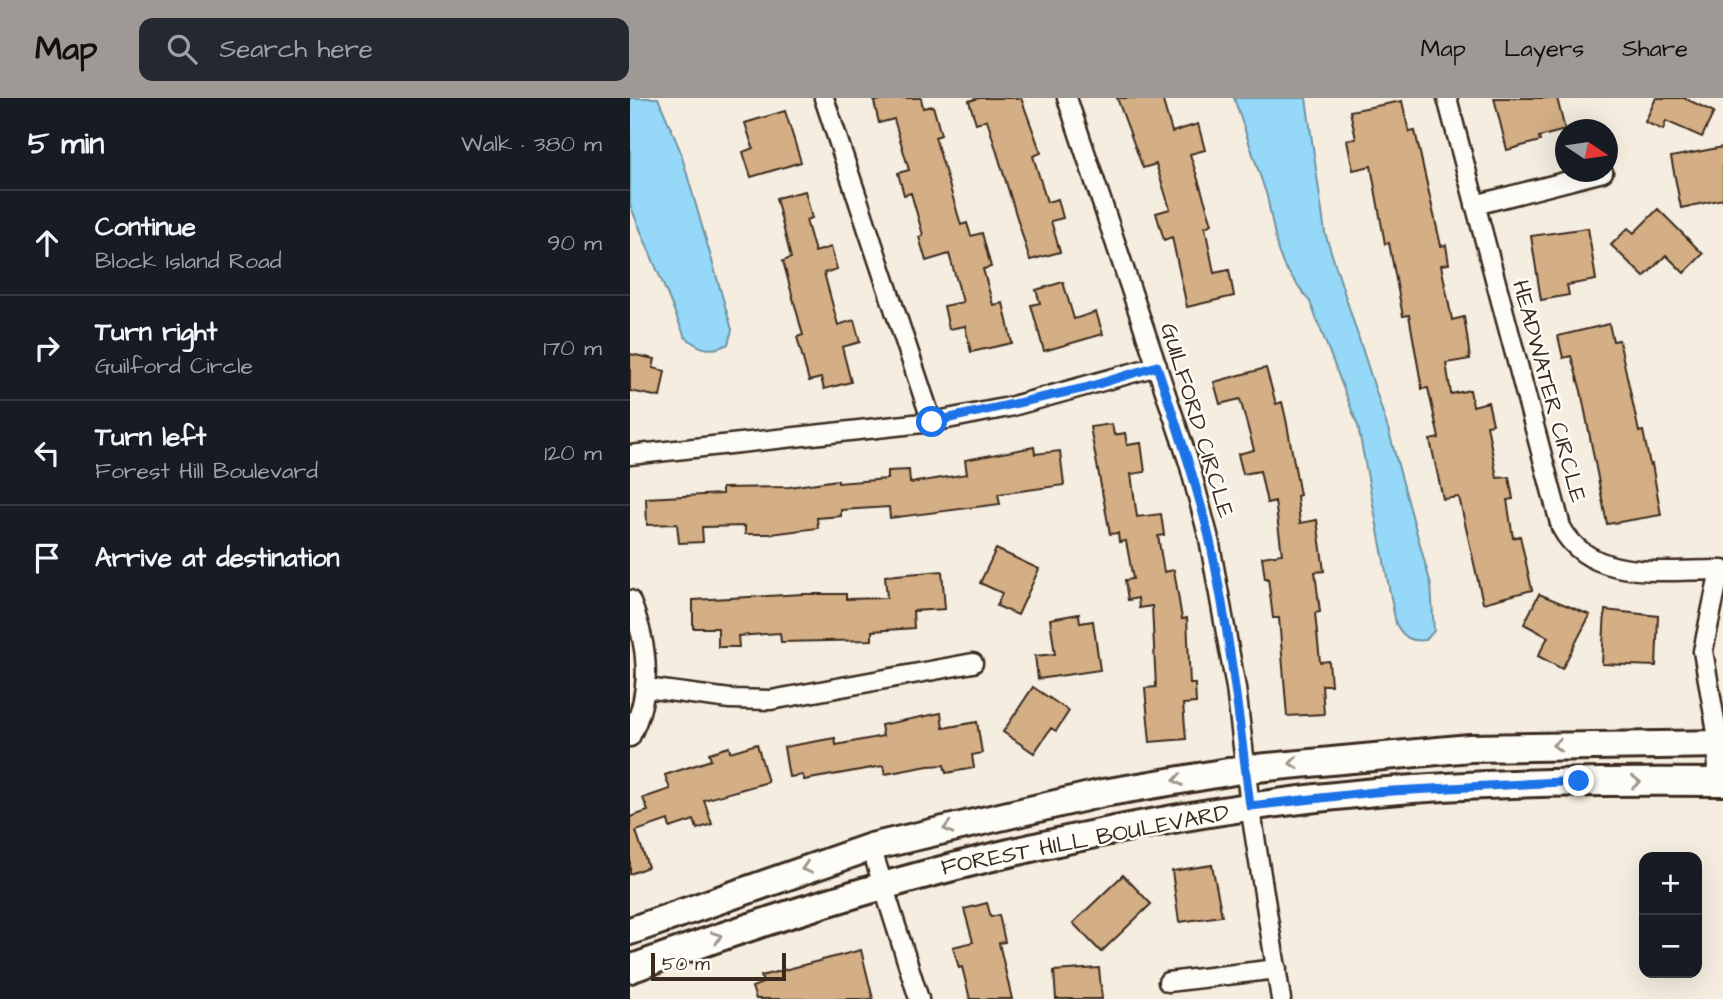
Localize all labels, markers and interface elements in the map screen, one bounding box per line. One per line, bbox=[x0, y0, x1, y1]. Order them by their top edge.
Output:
search box bbox=[139, 18, 629, 81]
text: Map bbox=[35, 26, 97, 72]
icon: search bbox=[163, 30, 201, 68]
text: Search here bbox=[219, 31, 373, 67]
text: Map bbox=[1421, 32, 1466, 66]
text: Layers bbox=[1504, 32, 1584, 66]
text: Share bbox=[1622, 32, 1688, 66]
north arrow bbox=[1555, 119, 1618, 182]
text: 5 min bbox=[28, 123, 104, 165]
text: Walk · 380 m bbox=[461, 128, 602, 160]
text: Continue bbox=[95, 209, 196, 245]
icon: ahead bbox=[28, 224, 66, 262]
text: 90 m bbox=[547, 227, 602, 259]
text: Block Island Road bbox=[95, 245, 281, 277]
street label: HEADWATER CIRCLE bbox=[1504, 276, 1594, 506]
text: Turn right bbox=[95, 314, 217, 350]
street label: GUILFORD CIRCLE bbox=[1152, 319, 1242, 522]
icon: right bbox=[28, 329, 66, 367]
text: 170 m bbox=[543, 332, 602, 364]
text: Guilford Circle bbox=[95, 350, 253, 382]
route start bbox=[916, 406, 947, 437]
text: Turn left bbox=[95, 419, 206, 455]
icon: left bbox=[28, 434, 66, 472]
text: 120 m bbox=[544, 437, 602, 469]
text: Forest Hill Boulevard bbox=[95, 455, 318, 487]
icon: arrive bbox=[28, 539, 66, 577]
text: Arrive at destination bbox=[95, 540, 340, 576]
one-way arrow bbox=[1551, 737, 1562, 752]
one-way arrow bbox=[1288, 756, 1299, 771]
route end bbox=[1563, 765, 1594, 796]
one-way arrow bbox=[1172, 772, 1184, 787]
one-way arrow bbox=[1631, 774, 1641, 790]
street label: FOREST HILL BOULEVARD bbox=[938, 796, 1232, 884]
one-way arrow bbox=[942, 820, 954, 834]
map controls bbox=[1639, 852, 1702, 978]
button: + bbox=[1639, 852, 1702, 915]
one-way arrow bbox=[800, 860, 813, 874]
button: − bbox=[1639, 915, 1702, 978]
one-way arrow bbox=[710, 931, 722, 945]
scale bar bbox=[651, 950, 786, 982]
text: 50 m bbox=[662, 951, 710, 978]

